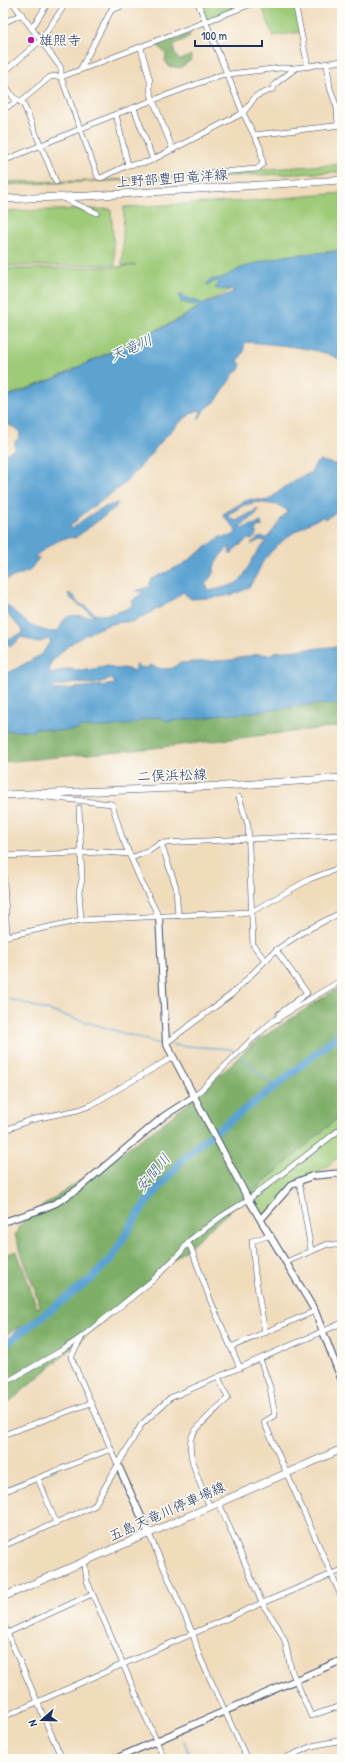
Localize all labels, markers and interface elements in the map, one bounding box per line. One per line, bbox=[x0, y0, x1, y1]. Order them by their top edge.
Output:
scale bar bbox=[195, 22, 262, 48]
text: 100 m bbox=[201, 27, 227, 44]
place label: 雄照寺 bbox=[39, 30, 81, 49]
marker: 雄照寺 bbox=[26, 35, 36, 45]
street label: 上野部豊田竜洋線 bbox=[115, 164, 228, 191]
water label: 天竜川 bbox=[106, 329, 156, 366]
street label: 二俣浜松線 bbox=[137, 764, 207, 785]
water label: 安間川 bbox=[130, 1149, 175, 1197]
street label: 五島天竜川停車場線 bbox=[105, 1476, 228, 1545]
north arrow bbox=[22, 1700, 62, 1740]
text: N bbox=[25, 1718, 40, 1729]

